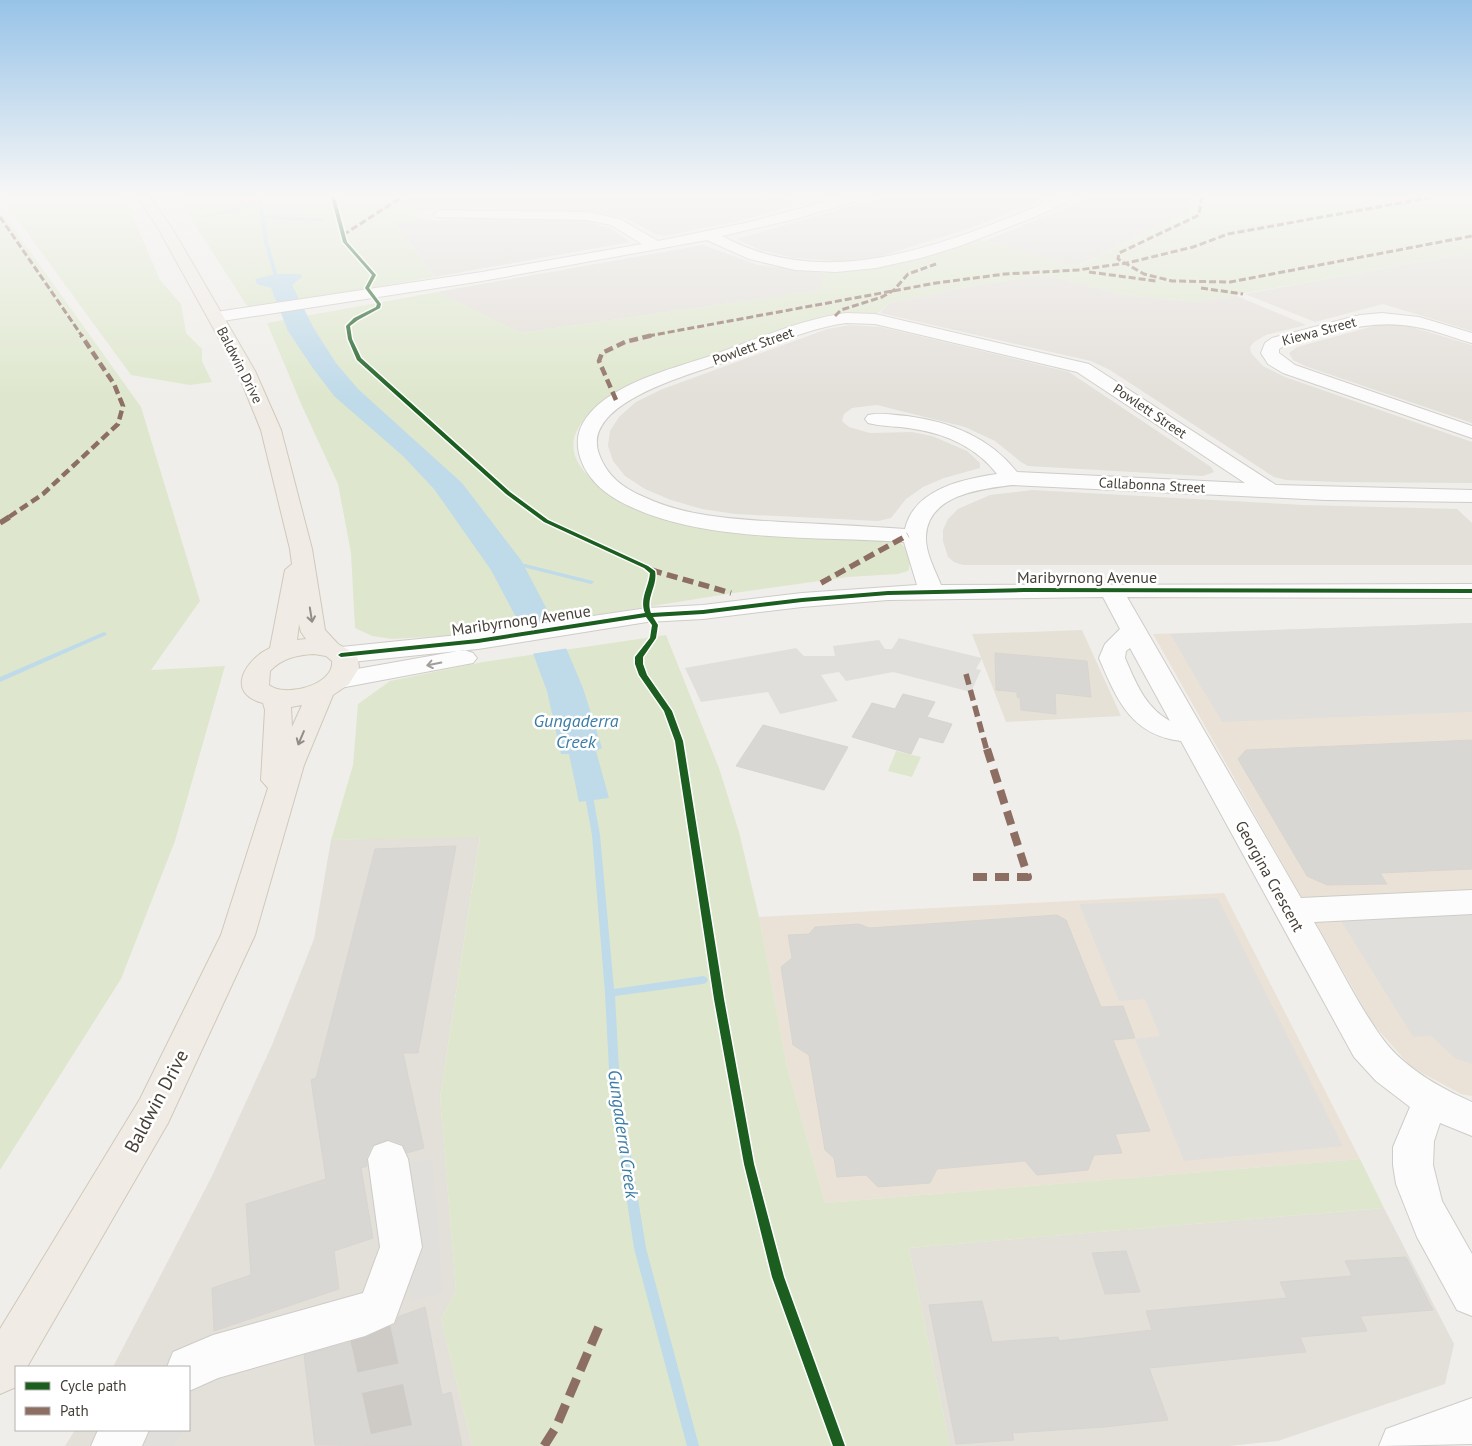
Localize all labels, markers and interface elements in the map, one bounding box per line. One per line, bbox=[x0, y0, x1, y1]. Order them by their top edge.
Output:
street label: Kiewa Street bbox=[1280, 312, 1358, 350]
street label: Powlett Street bbox=[710, 323, 796, 369]
street label: Baldwin Drive bbox=[213, 324, 267, 406]
street label: Powlett Street bbox=[1110, 380, 1191, 442]
street label: Callabonna Street bbox=[1098, 473, 1206, 497]
street label: Maribyrnong Avenue bbox=[1017, 567, 1157, 587]
street label: Maribyrnong Avenue bbox=[450, 600, 592, 640]
one-way arrow bbox=[306, 606, 316, 622]
one-way arrow bbox=[426, 660, 442, 669]
water label: Gungaderra Creek bbox=[534, 709, 619, 753]
one-way arrow bbox=[296, 730, 306, 745]
street label: Georgina Crescent bbox=[1231, 817, 1309, 936]
street label: Baldwin Drive bbox=[119, 1045, 193, 1157]
water label: Gungaderra Creek bbox=[603, 1068, 644, 1201]
legend bbox=[15, 1366, 190, 1431]
text: Cycle path bbox=[60, 1376, 126, 1395]
text: Path bbox=[60, 1401, 89, 1420]

